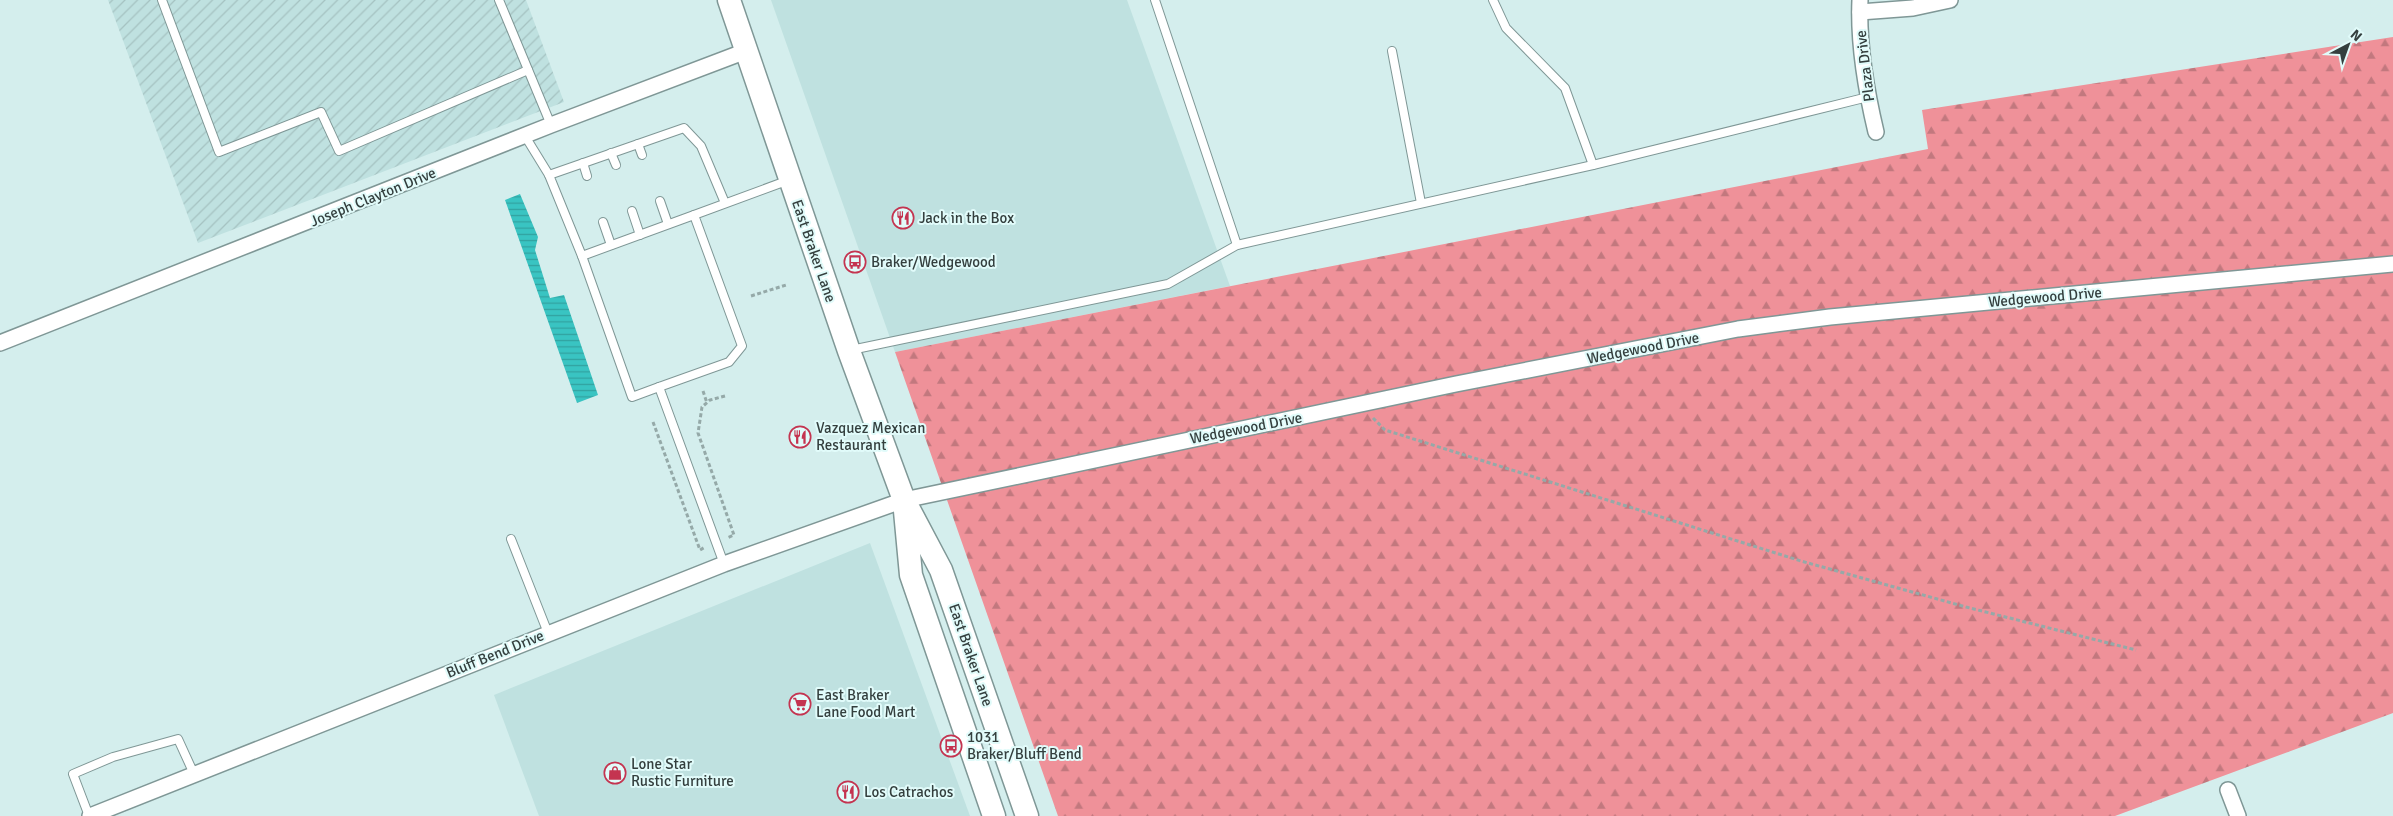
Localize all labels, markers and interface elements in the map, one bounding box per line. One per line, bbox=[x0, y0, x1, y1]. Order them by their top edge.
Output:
north arrow bbox=[2323, 20, 2373, 70]
text: N bbox=[2347, 26, 2365, 45]
street label: Plaza Drive bbox=[1852, 29, 1878, 103]
street label: Joseph Clayton Drive bbox=[307, 164, 439, 230]
street label: East Braker Lane bbox=[788, 197, 840, 305]
restaurant icon: Jack in the Box bbox=[891, 206, 915, 230]
place label: Jack in the Box bbox=[919, 209, 1014, 227]
bus stop icon: Braker/Wedgewood bbox=[843, 250, 867, 274]
place label: Braker/Wedgewood bbox=[871, 253, 996, 271]
street label: Wedgewood Drive bbox=[1987, 283, 2103, 311]
street label: Wedgewood Drive bbox=[1585, 328, 1701, 368]
street label: Wedgewood Drive bbox=[1188, 408, 1304, 448]
place label: Vazquez Mexican Restaurant bbox=[816, 419, 925, 454]
restaurant icon: Vazquez Mexican Restaurant bbox=[788, 425, 812, 449]
street label: East Braker Lane bbox=[945, 601, 997, 709]
street label: Bluff Bend Drive bbox=[443, 626, 547, 682]
place label: East Braker Lane Food Mart bbox=[816, 686, 915, 721]
supermarket icon: East Braker Lane Food Mart bbox=[788, 692, 812, 716]
place label: 1031 Braker/Bluff Bend bbox=[967, 728, 1082, 763]
bus stop icon: 1031 Braker/Bluff Bend bbox=[939, 734, 963, 758]
place label: Lone Star Rustic Furniture bbox=[631, 755, 734, 790]
shop icon: Lone Star Rustic Furniture bbox=[603, 761, 627, 785]
restaurant icon: Los Catrachos bbox=[836, 780, 860, 804]
place label: Los Catrachos bbox=[864, 783, 954, 801]

